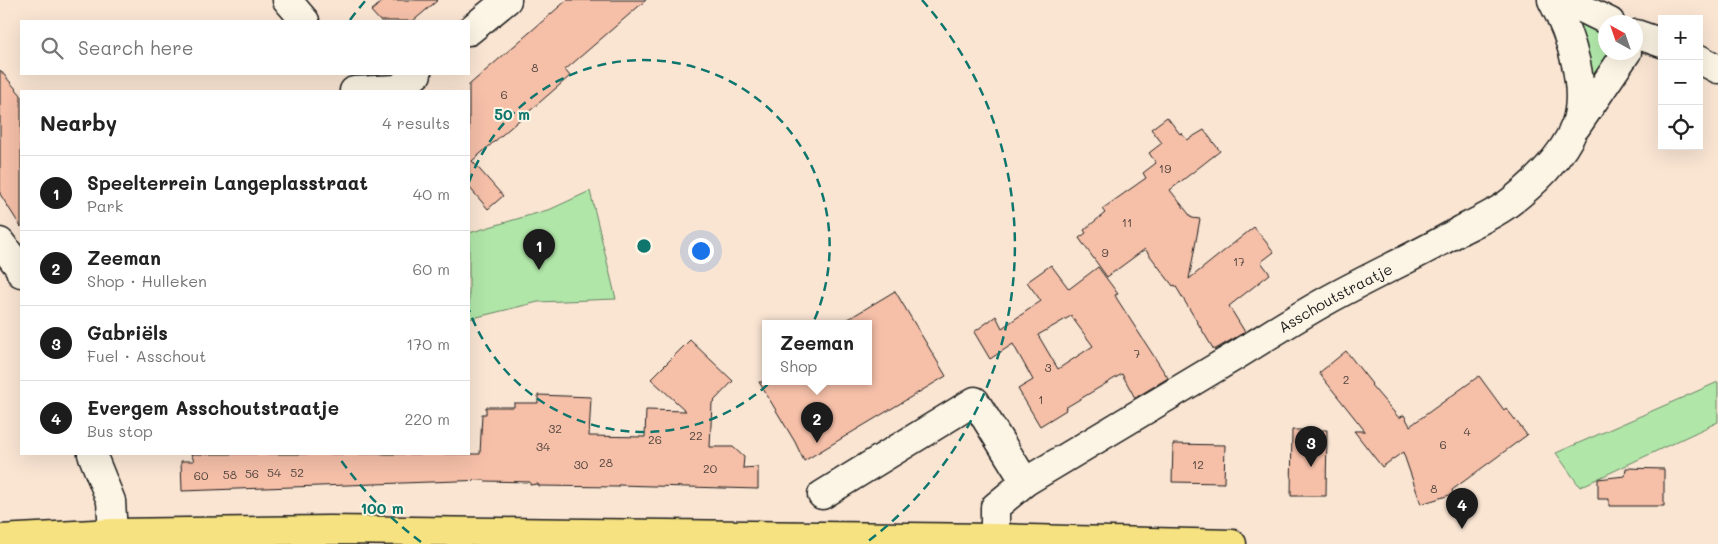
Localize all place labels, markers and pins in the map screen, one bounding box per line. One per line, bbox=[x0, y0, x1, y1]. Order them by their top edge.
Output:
pin: 1 bbox=[523, 229, 555, 270]
centre of rings bbox=[635, 237, 653, 255]
pin: 2 bbox=[801, 402, 833, 443]
pin: 3 bbox=[1295, 426, 1327, 467]
pin: 4 bbox=[1446, 488, 1478, 529]

